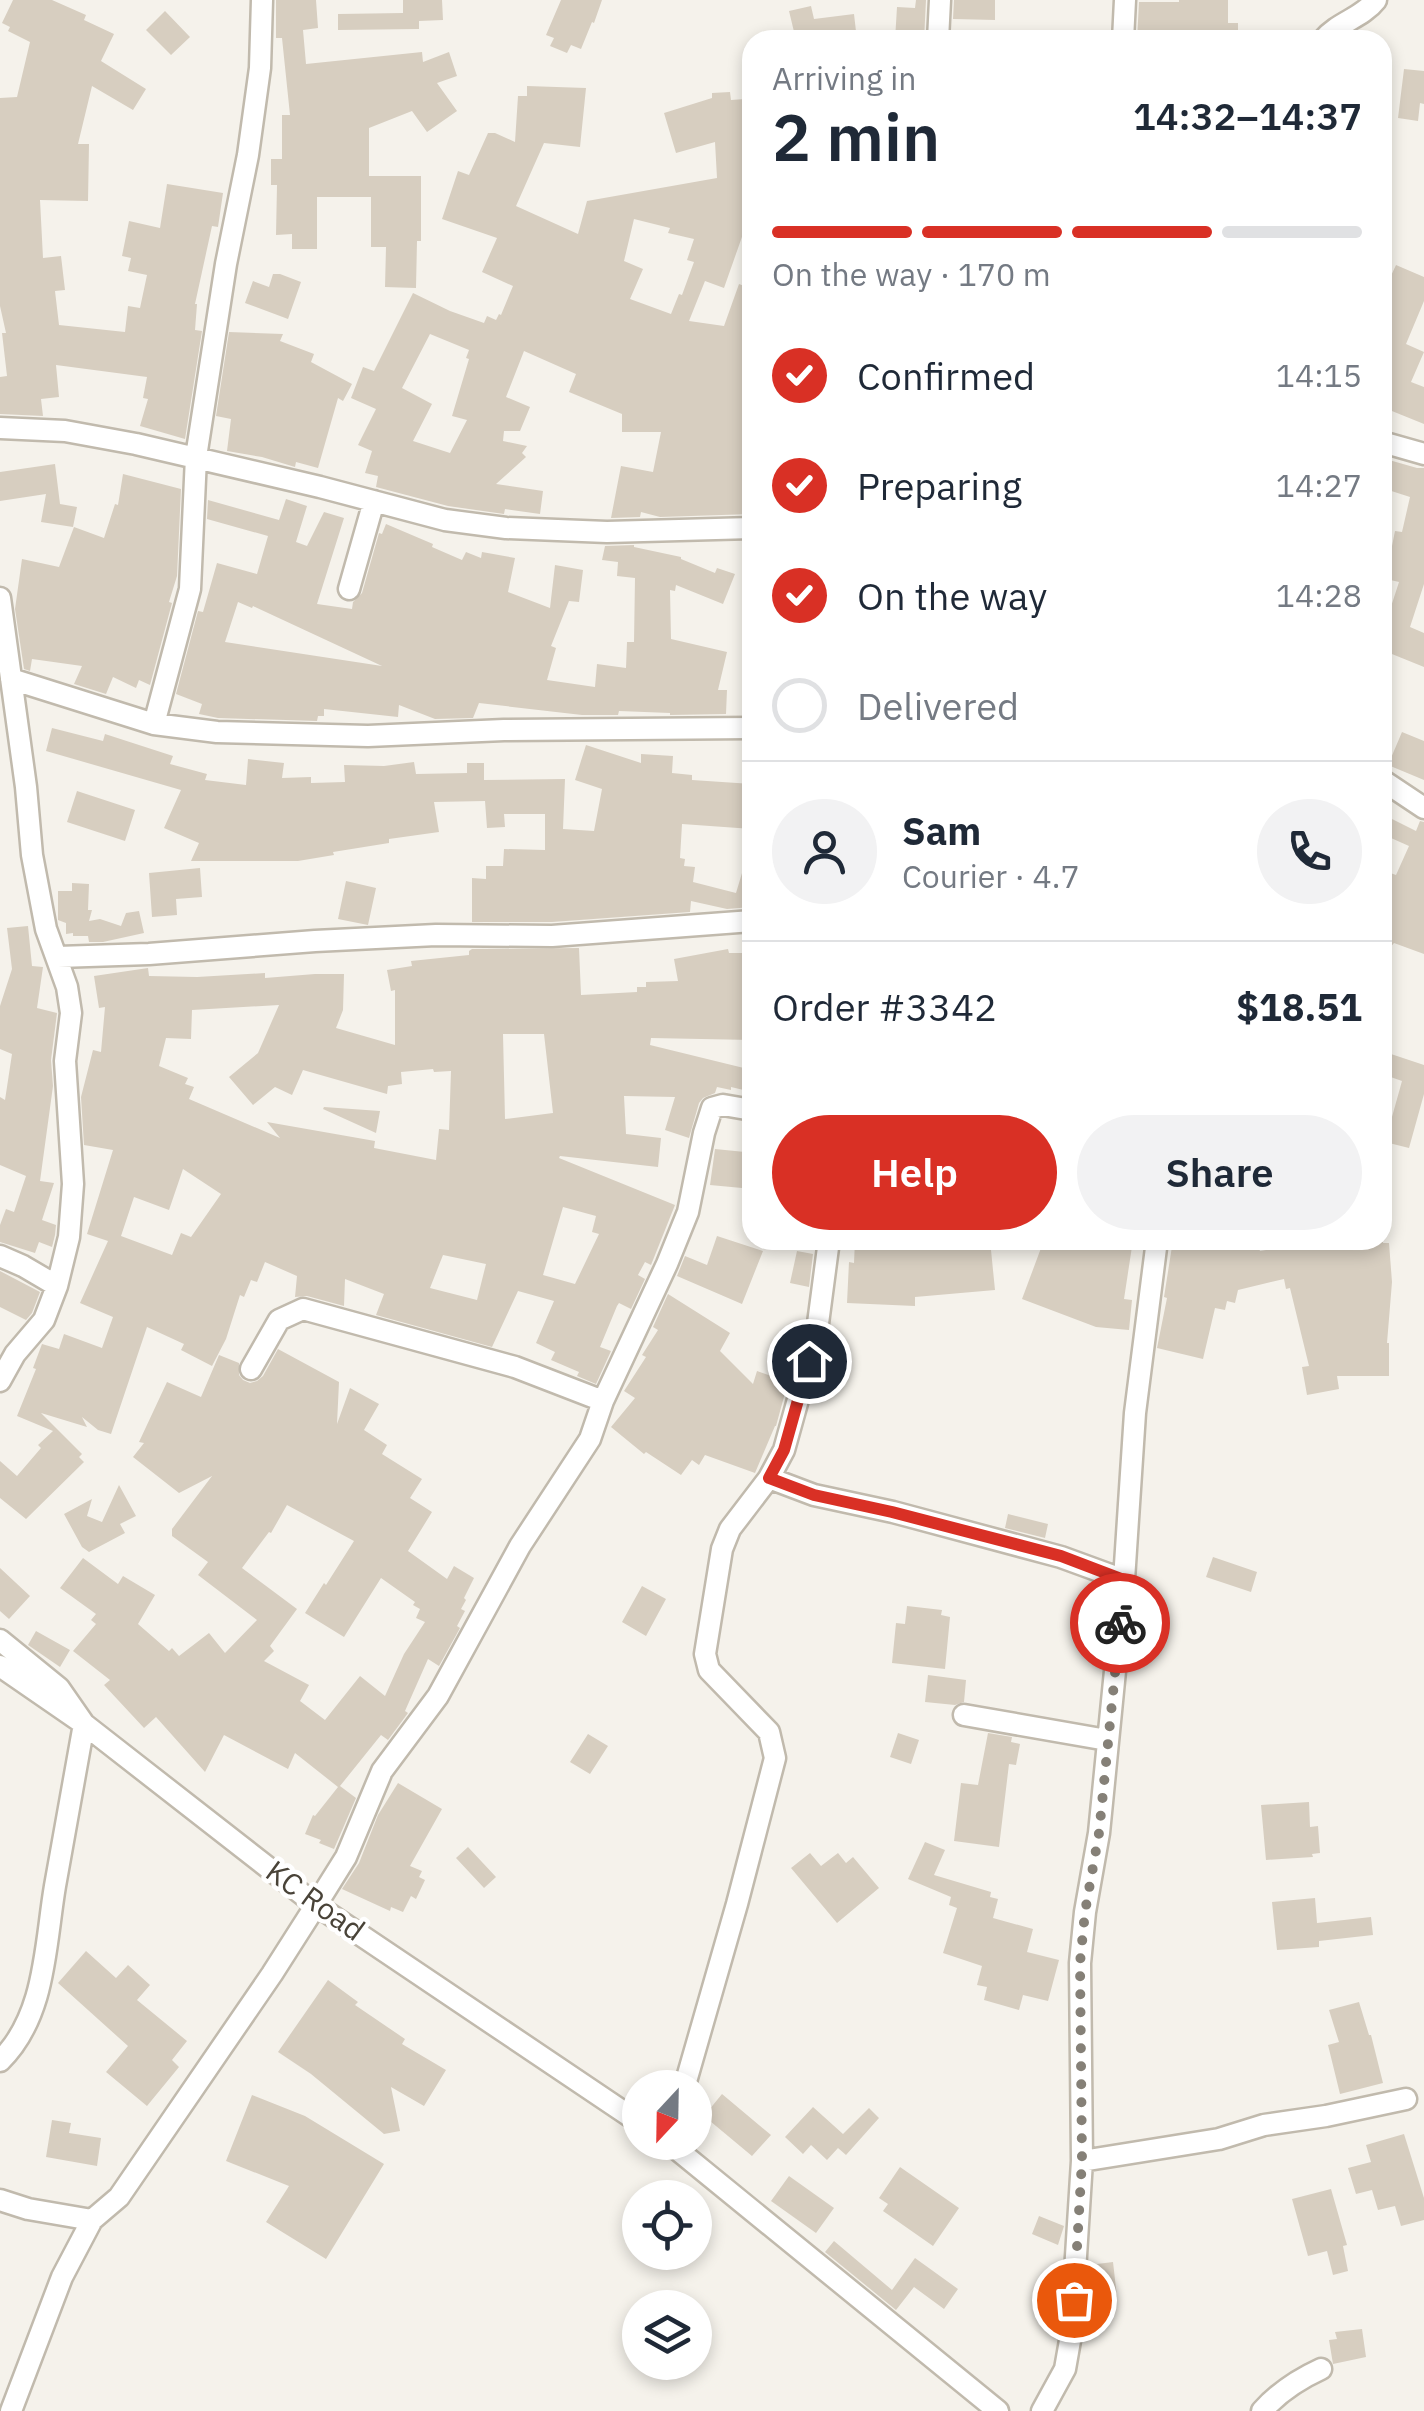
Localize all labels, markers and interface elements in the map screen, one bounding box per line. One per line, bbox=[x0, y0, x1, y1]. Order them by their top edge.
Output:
text: Arriving in bbox=[772, 57, 917, 99]
text: 14:32–14:37 bbox=[1133, 91, 1362, 140]
text: 2 min bbox=[772, 94, 940, 179]
text: On the way · 170 m bbox=[772, 253, 1051, 295]
icon: check bbox=[772, 348, 827, 403]
text: Confirmed bbox=[857, 351, 1035, 400]
text: 14:15 bbox=[1276, 354, 1362, 396]
icon: check bbox=[772, 458, 827, 513]
text: Preparing bbox=[857, 461, 1022, 510]
text: 14:27 bbox=[1276, 464, 1362, 506]
icon: check bbox=[772, 568, 827, 623]
text: On the way bbox=[857, 571, 1047, 620]
text: 14:28 bbox=[1276, 574, 1362, 616]
text: Delivered bbox=[857, 681, 1019, 730]
button: person bbox=[772, 799, 877, 904]
button: phone bbox=[1257, 799, 1362, 904]
text: Sam bbox=[902, 806, 981, 855]
text: Courier · 4.7 bbox=[902, 855, 1080, 897]
text: Order #3342 bbox=[772, 982, 997, 1031]
text: $18.51 bbox=[1236, 982, 1362, 1031]
button: Help bbox=[772, 1115, 1057, 1230]
button: Share bbox=[1077, 1115, 1362, 1230]
pin bbox=[767, 1319, 852, 1404]
icon: home bbox=[782, 1334, 837, 1389]
courier bbox=[1070, 1573, 1170, 1673]
icon: bike bbox=[1093, 1596, 1148, 1651]
street label: KC Road bbox=[259, 1851, 373, 1949]
north arrow bbox=[622, 2070, 712, 2160]
map controls bbox=[622, 2070, 712, 2380]
button: locate bbox=[622, 2180, 712, 2270]
pin bbox=[1032, 2258, 1117, 2343]
icon: bag bbox=[1047, 2273, 1102, 2328]
button: layers bbox=[622, 2290, 712, 2380]

